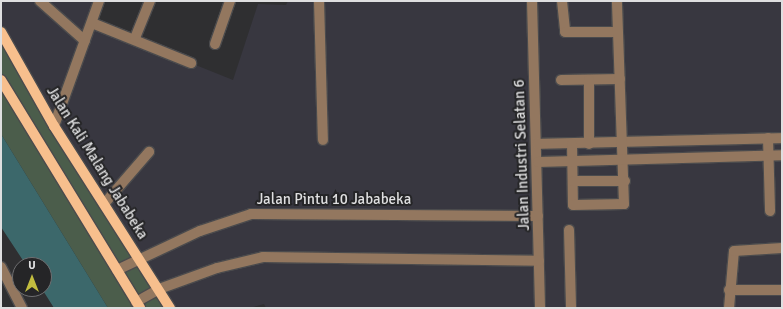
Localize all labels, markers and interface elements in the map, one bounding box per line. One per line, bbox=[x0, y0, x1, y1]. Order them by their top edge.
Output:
street label: Jalan Industri Selatan 6 bbox=[510, 79, 534, 231]
street label: Jalan Kali Malang Jababeka bbox=[43, 83, 151, 243]
street label: Jalan Pintu 10 Jababeka bbox=[257, 191, 411, 209]
north arrow bbox=[12, 257, 52, 297]
text: U bbox=[28, 259, 36, 272]

